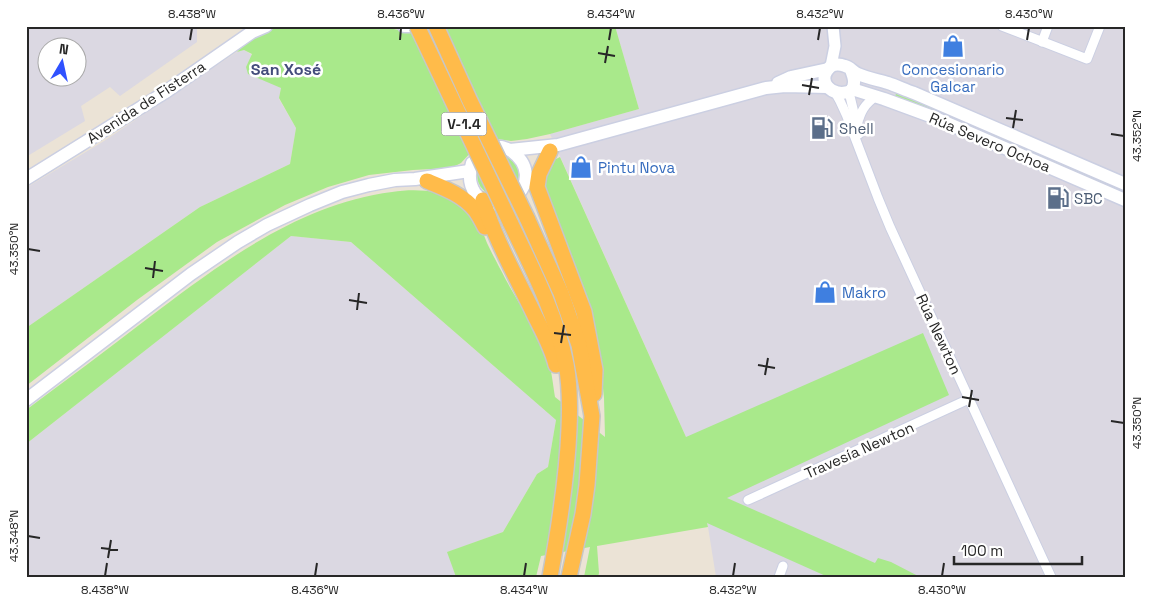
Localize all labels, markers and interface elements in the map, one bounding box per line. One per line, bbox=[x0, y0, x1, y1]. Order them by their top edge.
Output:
text: 8.438°W bbox=[168, 6, 216, 22]
text: 8.436°W bbox=[377, 6, 425, 22]
text: 8.434°W bbox=[587, 6, 635, 22]
text: 8.432°W bbox=[796, 6, 844, 22]
text: 8.430°W bbox=[1005, 6, 1054, 22]
shop icon: Concesionario Galcar bbox=[940, 33, 966, 59]
north arrow bbox=[38, 38, 88, 88]
text: N bbox=[58, 40, 70, 59]
street label: Avenida de Fisterra bbox=[83, 56, 209, 148]
district label: San Xosé bbox=[251, 59, 321, 80]
place label: Concesionario Galcar bbox=[901, 60, 1005, 96]
street label: Rúa Severo Ochoa bbox=[926, 108, 1054, 176]
text: 43.352°N bbox=[1129, 110, 1145, 162]
road number: V-1.4 bbox=[442, 112, 486, 136]
fuel station icon: Shell bbox=[809, 115, 835, 141]
place label: Shell bbox=[839, 119, 874, 138]
shop icon: Pintu Nova bbox=[568, 154, 594, 180]
place label: Pintu Nova bbox=[598, 158, 675, 177]
fuel station icon: SBC bbox=[1045, 185, 1071, 211]
place label: SBC bbox=[1074, 189, 1103, 208]
text: 43.350°N bbox=[6, 223, 22, 275]
shop icon: Makro bbox=[812, 279, 838, 305]
place label: Makro bbox=[842, 283, 886, 302]
street label: Rúa Newton bbox=[912, 291, 966, 377]
text: 43.350°N bbox=[1129, 397, 1145, 449]
street label: Travesía Newton bbox=[801, 417, 917, 483]
text: 43.348°N bbox=[6, 510, 22, 562]
scale bar bbox=[954, 533, 1081, 565]
text: 100 m bbox=[961, 541, 1003, 560]
text: 8.438°W bbox=[81, 582, 129, 598]
text: 8.436°W bbox=[291, 582, 339, 598]
text: 8.434°W bbox=[500, 582, 548, 598]
text: 8.432°W bbox=[709, 582, 757, 598]
text: 8.430°W bbox=[918, 582, 967, 598]

